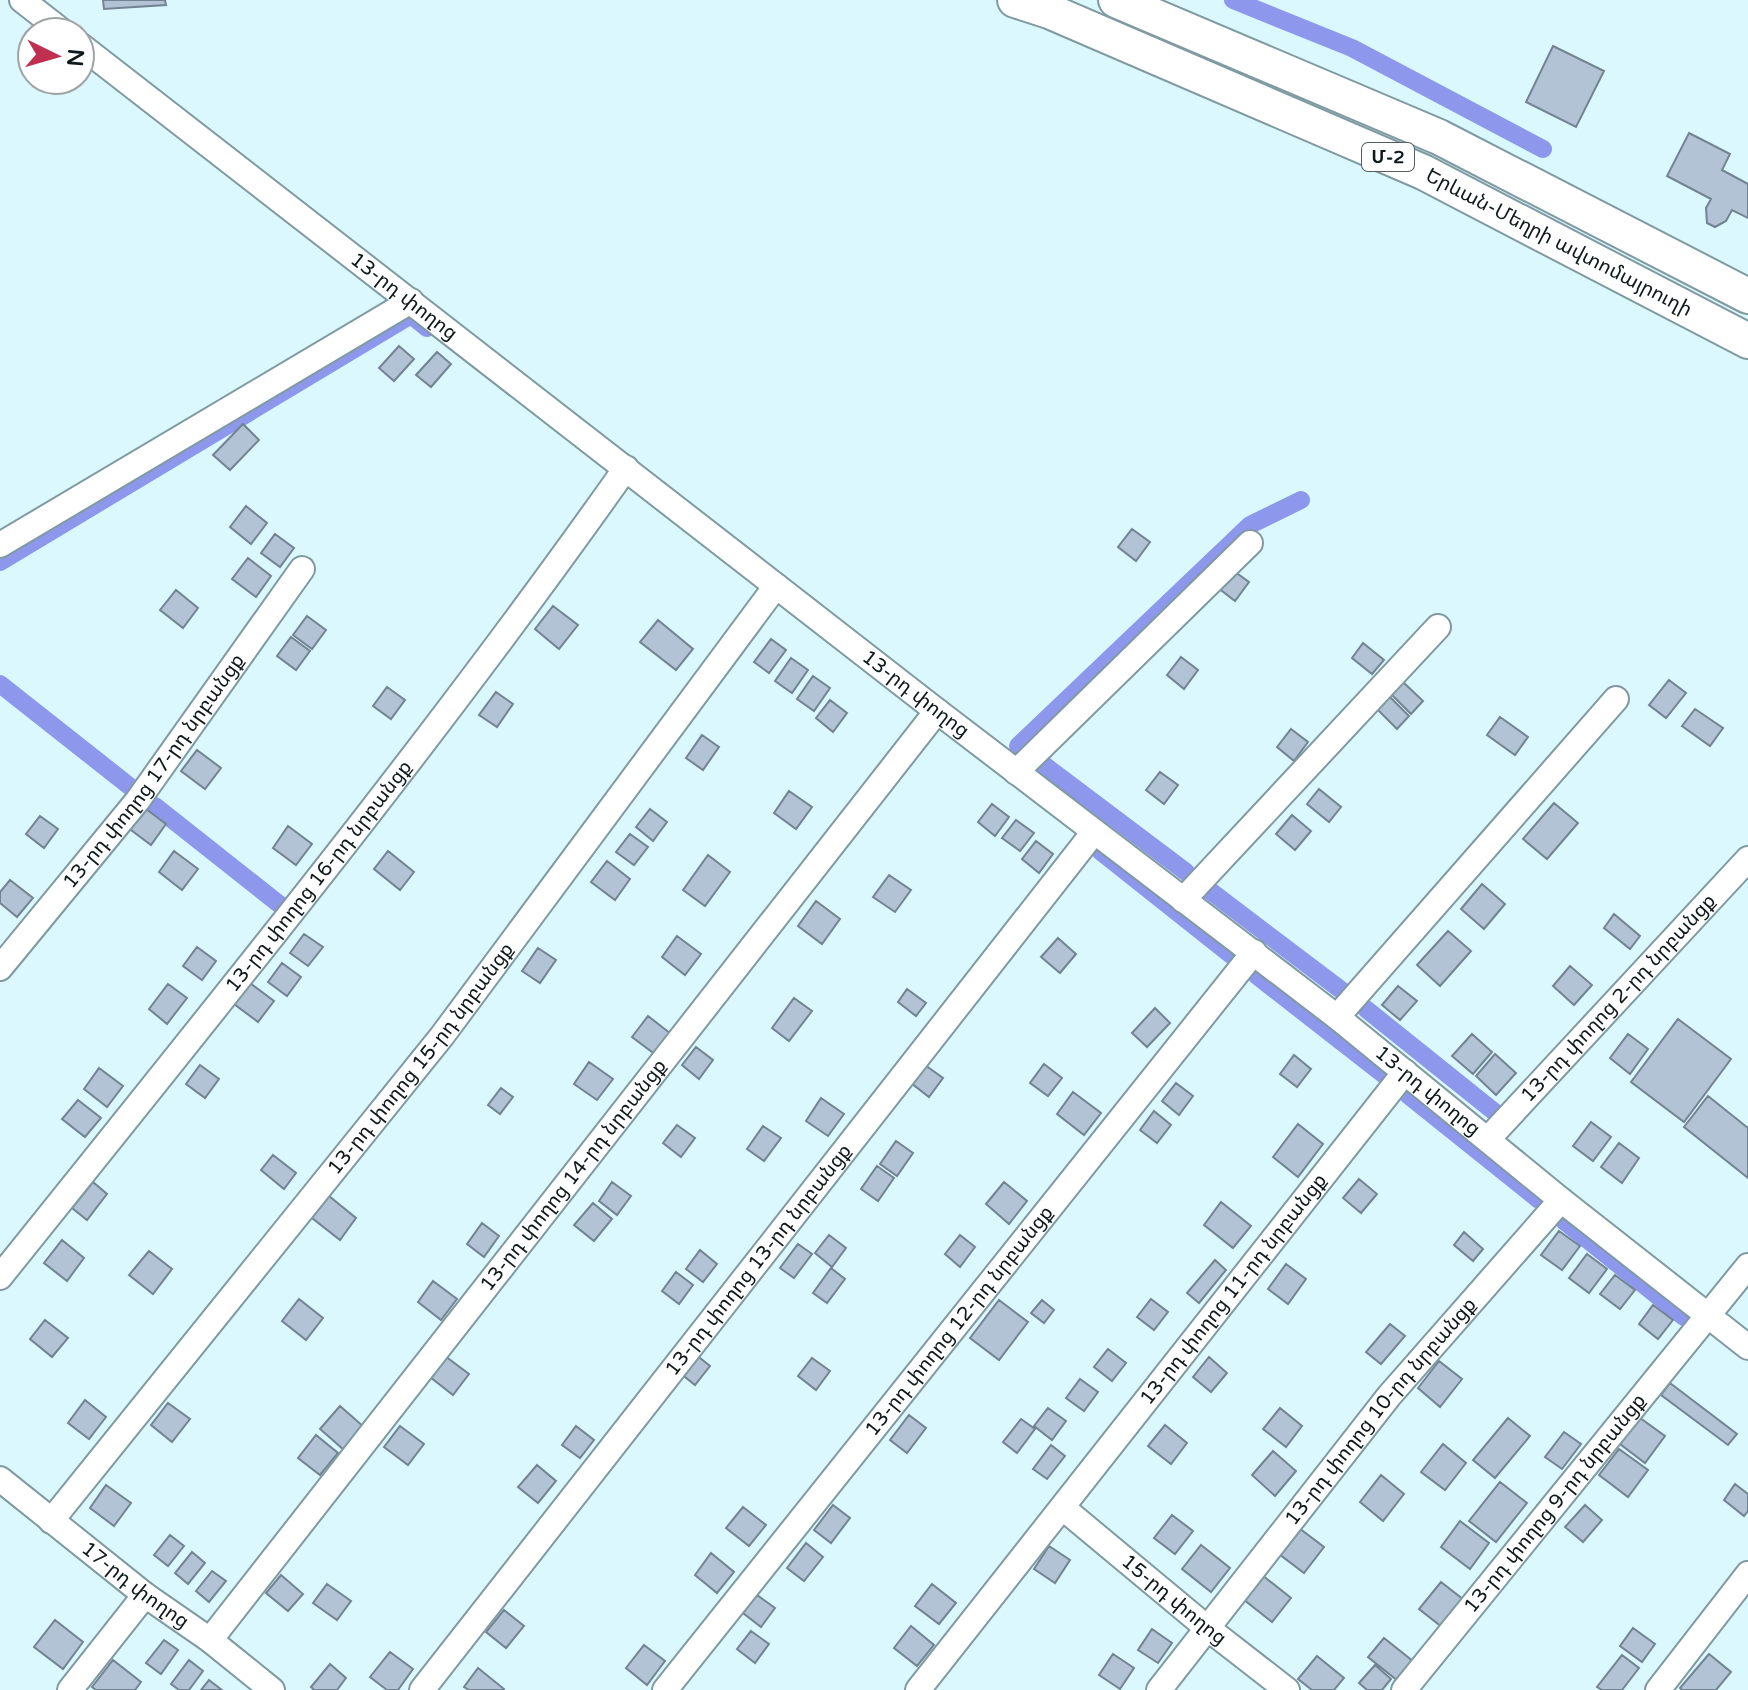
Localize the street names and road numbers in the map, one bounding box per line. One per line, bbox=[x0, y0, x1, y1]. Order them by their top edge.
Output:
road number: Մ-2 bbox=[1362, 143, 1414, 171]
street label: Երևան-Մեղրի ավտոմայրուղի bbox=[1422, 163, 1696, 322]
street label: 13-րդ փողոց bbox=[345, 247, 462, 346]
street label: 13-րդ փողոց bbox=[857, 645, 974, 743]
street label: 13-րդ փողոց 17-րդ նրբանցք bbox=[58, 649, 250, 894]
street label: 13-րդ փողոց 16-րդ նրբանցք bbox=[221, 756, 417, 997]
street label: 13-րդ փողոց 2-րդ նրբանցք bbox=[1516, 889, 1721, 1107]
street label: 13-րդ փողոց 15-րդ նրբանցք bbox=[323, 938, 519, 1180]
street label: 13-րդ փողոց bbox=[1370, 1041, 1485, 1141]
street label: 13-րդ փողոց 14-րդ նրբանցք bbox=[475, 1054, 672, 1296]
street label: 13-րդ փողոց 13-րդ նրբանցք bbox=[660, 1139, 857, 1381]
street label: 13-րդ փողոց 11-րդ նրբանցք bbox=[1135, 1169, 1332, 1410]
street label: 13-րդ փողոց 12-րդ նրբանցք bbox=[860, 1201, 1059, 1441]
street label: 13-րդ փողոց 10-րդ նրբանցք bbox=[1280, 1293, 1482, 1530]
street label: 13-րդ փողոց 9-րդ նրբանցք bbox=[1459, 1389, 1651, 1618]
street label: 17-րդ փողոց bbox=[76, 1537, 194, 1634]
street label: 15-րդ փողոց bbox=[1116, 1550, 1231, 1650]

